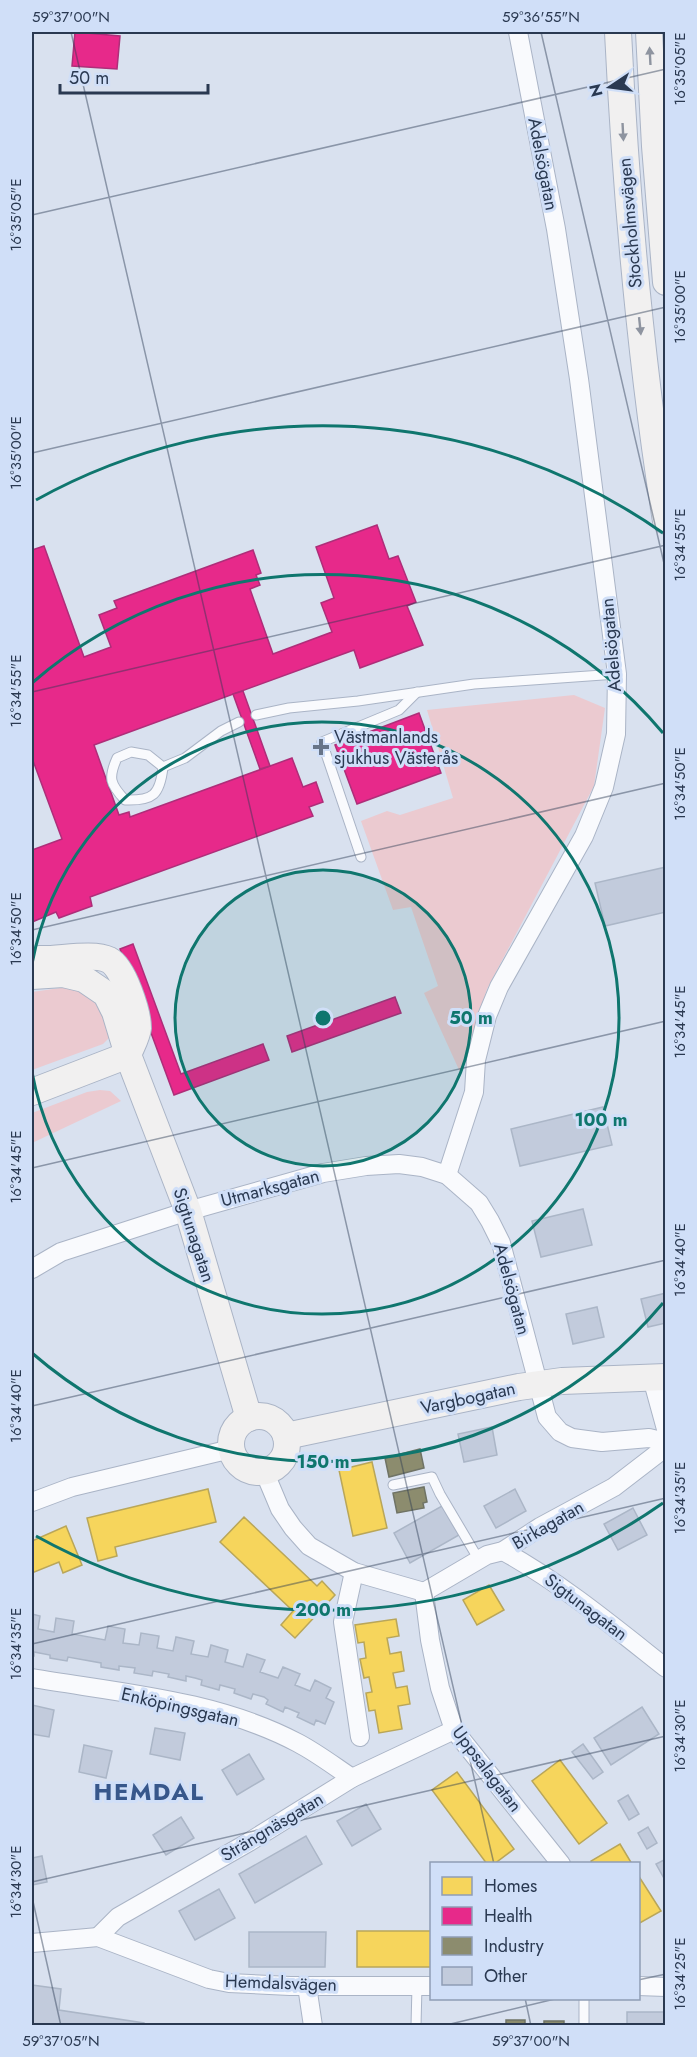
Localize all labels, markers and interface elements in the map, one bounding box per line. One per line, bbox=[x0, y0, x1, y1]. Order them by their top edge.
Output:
text: 59°37'00"N bbox=[32, 6, 110, 28]
text: 59°36'55"N bbox=[502, 6, 580, 28]
text: 16°35'05"E bbox=[669, 32, 691, 106]
one-way arrow bbox=[646, 47, 655, 66]
scale bar bbox=[60, 57, 208, 95]
north arrow bbox=[580, 57, 640, 117]
text: 50 m bbox=[69, 65, 109, 91]
text: N bbox=[583, 81, 609, 99]
street label: Adelsögatan bbox=[521, 115, 565, 213]
one-way arrow bbox=[618, 122, 627, 141]
street label: Stockholmsvägen bbox=[611, 157, 649, 289]
text: 16°35'05"E bbox=[5, 178, 27, 252]
text: 16°35'00"E bbox=[669, 270, 691, 344]
one-way arrow bbox=[635, 317, 645, 336]
text: 16°35'00"E bbox=[5, 416, 27, 490]
text: 16°34'55"E bbox=[669, 509, 691, 581]
street label: Adelsögatan bbox=[594, 597, 628, 693]
text: 16°34'55"E bbox=[5, 655, 27, 727]
place label: Västmanlands sjukhus Västerås bbox=[334, 724, 458, 771]
marker: Västmanlands sjukhus Västerås bbox=[312, 738, 330, 756]
text: 16°34'50"E bbox=[669, 747, 691, 821]
text: 16°34'50"E bbox=[5, 892, 27, 966]
text: 16°34'45"E bbox=[669, 985, 691, 1059]
text: 50 m bbox=[449, 1005, 493, 1031]
centre of rings bbox=[313, 1008, 333, 1028]
text: 100 m bbox=[574, 1107, 628, 1133]
text: 16°34'45"E bbox=[5, 1130, 27, 1204]
street label: Utmarksgatan bbox=[218, 1162, 322, 1214]
street label: Sigtunagatan bbox=[166, 1184, 222, 1286]
text: 16°34'40"E bbox=[669, 1223, 691, 1297]
street label: Adelsögatan bbox=[487, 1240, 537, 1338]
text: 16°34'40"E bbox=[5, 1369, 27, 1443]
street label: Vargbogatan bbox=[418, 1375, 518, 1421]
text: 150 m bbox=[297, 1449, 349, 1475]
text: 16°34'35"E bbox=[669, 1462, 691, 1534]
street label: Birkagatan bbox=[507, 1494, 589, 1556]
street label: Sigtunagatan bbox=[539, 1567, 633, 1647]
text: 200 m bbox=[295, 1597, 351, 1623]
text: 16°34'35"E bbox=[5, 1608, 27, 1680]
street label: Enköpingsgatan bbox=[119, 1681, 241, 1733]
text: 16°34'30"E bbox=[669, 1699, 691, 1773]
street label: Uppsalagatan bbox=[446, 1721, 528, 1817]
district label: HEMDAL bbox=[94, 1774, 204, 1809]
street label: Strängnäsgatan bbox=[216, 1786, 328, 1868]
text: 16°34'30"E bbox=[5, 1845, 27, 1919]
legend bbox=[430, 1862, 640, 2000]
text: Homes bbox=[484, 1873, 537, 1899]
text: Health bbox=[484, 1903, 533, 1929]
text: Industry bbox=[484, 1933, 544, 1959]
text: 16°34'25"E bbox=[669, 1938, 691, 2011]
text: Other bbox=[484, 1963, 528, 1989]
street label: Hemdalsvägen bbox=[225, 1968, 337, 1998]
text: 59°37'05"N bbox=[22, 2030, 100, 2052]
text: 59°37'00"N bbox=[492, 2030, 570, 2052]

